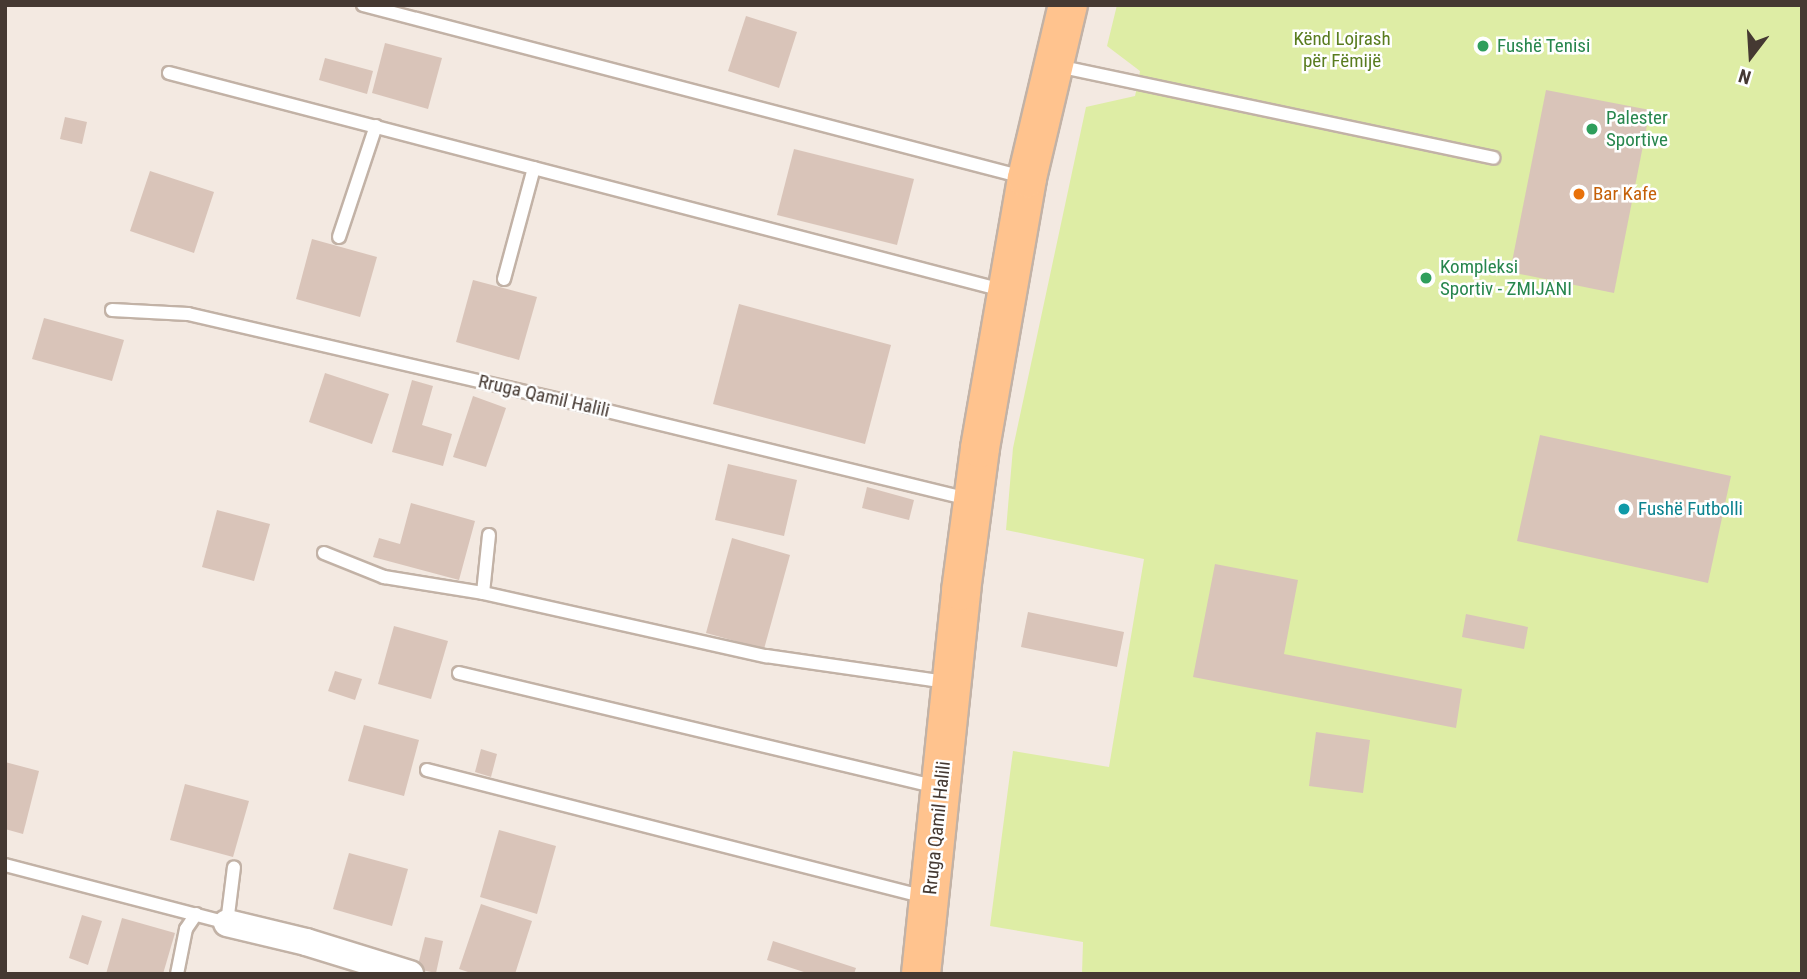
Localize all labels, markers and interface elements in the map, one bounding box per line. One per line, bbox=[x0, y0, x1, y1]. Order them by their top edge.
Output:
north arrow bbox=[1716, 21, 1786, 91]
park label: Kënd Lojrash për Fëmijë bbox=[1293, 28, 1391, 72]
place label: Fushë Tenisi bbox=[1497, 35, 1591, 57]
marker: Fushë Tenisi bbox=[1475, 38, 1491, 54]
text: N bbox=[1736, 64, 1754, 89]
place label: Palester Sportive bbox=[1606, 107, 1668, 151]
marker: Palester Sportive bbox=[1584, 121, 1600, 137]
place label: Bar Kafe bbox=[1593, 183, 1657, 205]
marker: Bar Kafe bbox=[1571, 186, 1587, 202]
place label: Kompleksi Sportiv - ZMIJANI bbox=[1440, 256, 1572, 300]
marker: Kompleksi Sportiv - ZMIJANI bbox=[1418, 270, 1434, 286]
street label: Rruga Qamil Halili bbox=[476, 370, 612, 422]
place label: Fushë Futbolli bbox=[1638, 498, 1743, 520]
marker: Fushë Futbolli bbox=[1616, 501, 1632, 517]
street label: Rruga Qamil Halili bbox=[919, 760, 955, 896]

